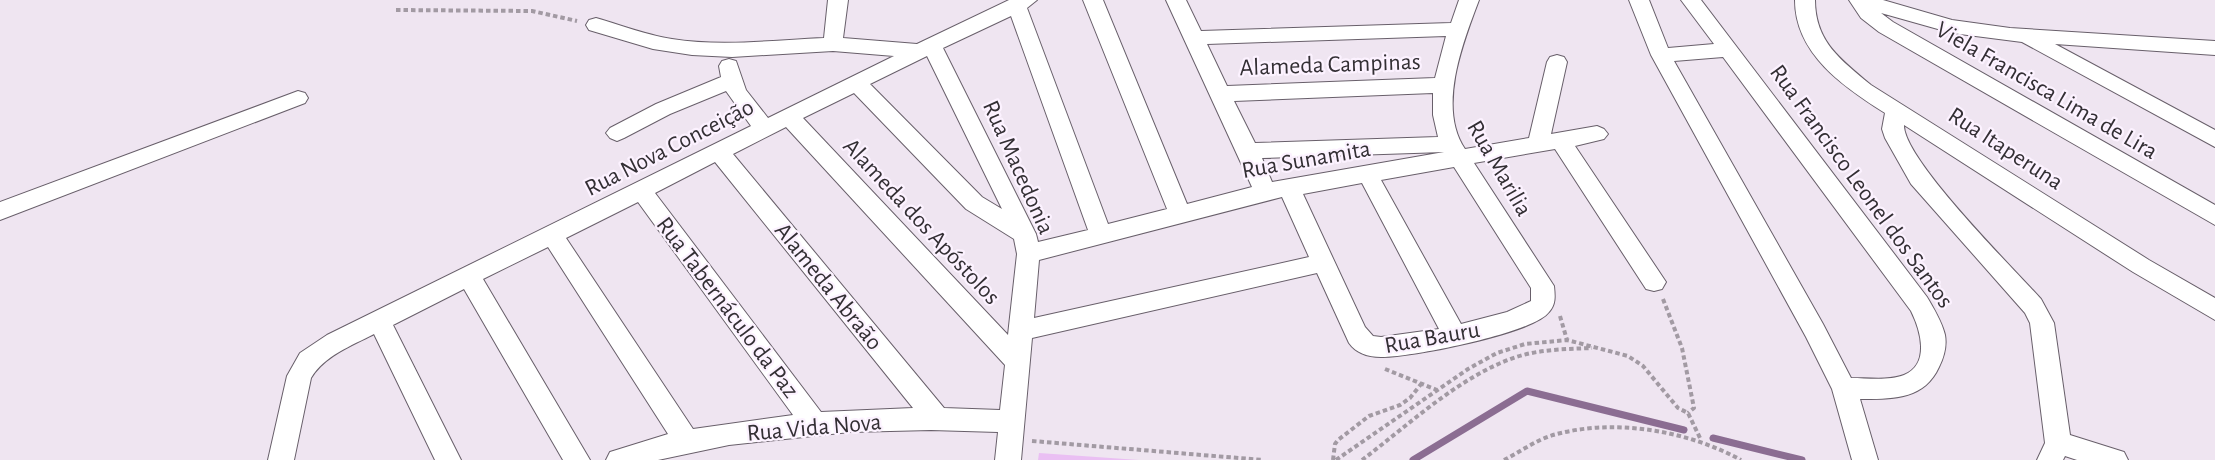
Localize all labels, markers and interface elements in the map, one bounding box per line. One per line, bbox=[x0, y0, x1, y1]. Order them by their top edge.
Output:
street label: Viela Francisca Lima de Lira bbox=[1932, 18, 2161, 164]
street label: Alameda Campinas bbox=[1239, 50, 1421, 80]
street label: Rua Francisco Leonel dos Santos bbox=[1765, 61, 1957, 313]
street label: Rua Nova Conceição bbox=[581, 95, 758, 201]
street label: Rua Macedonia bbox=[978, 97, 1058, 238]
street label: Rua Itaperuna bbox=[1944, 103, 2067, 195]
street label: Rua Marilia bbox=[1462, 117, 1536, 220]
street label: Alameda dos Apóstolos bbox=[838, 134, 1004, 309]
street label: Rua Sunamita bbox=[1240, 137, 1372, 183]
street label: Rua Tabernáculo da Paz bbox=[652, 213, 803, 403]
street label: Alameda Abraão bbox=[770, 219, 887, 355]
street label: Rua Bauru bbox=[1383, 318, 1482, 358]
street label: Rua Vida Nova bbox=[746, 410, 882, 446]

